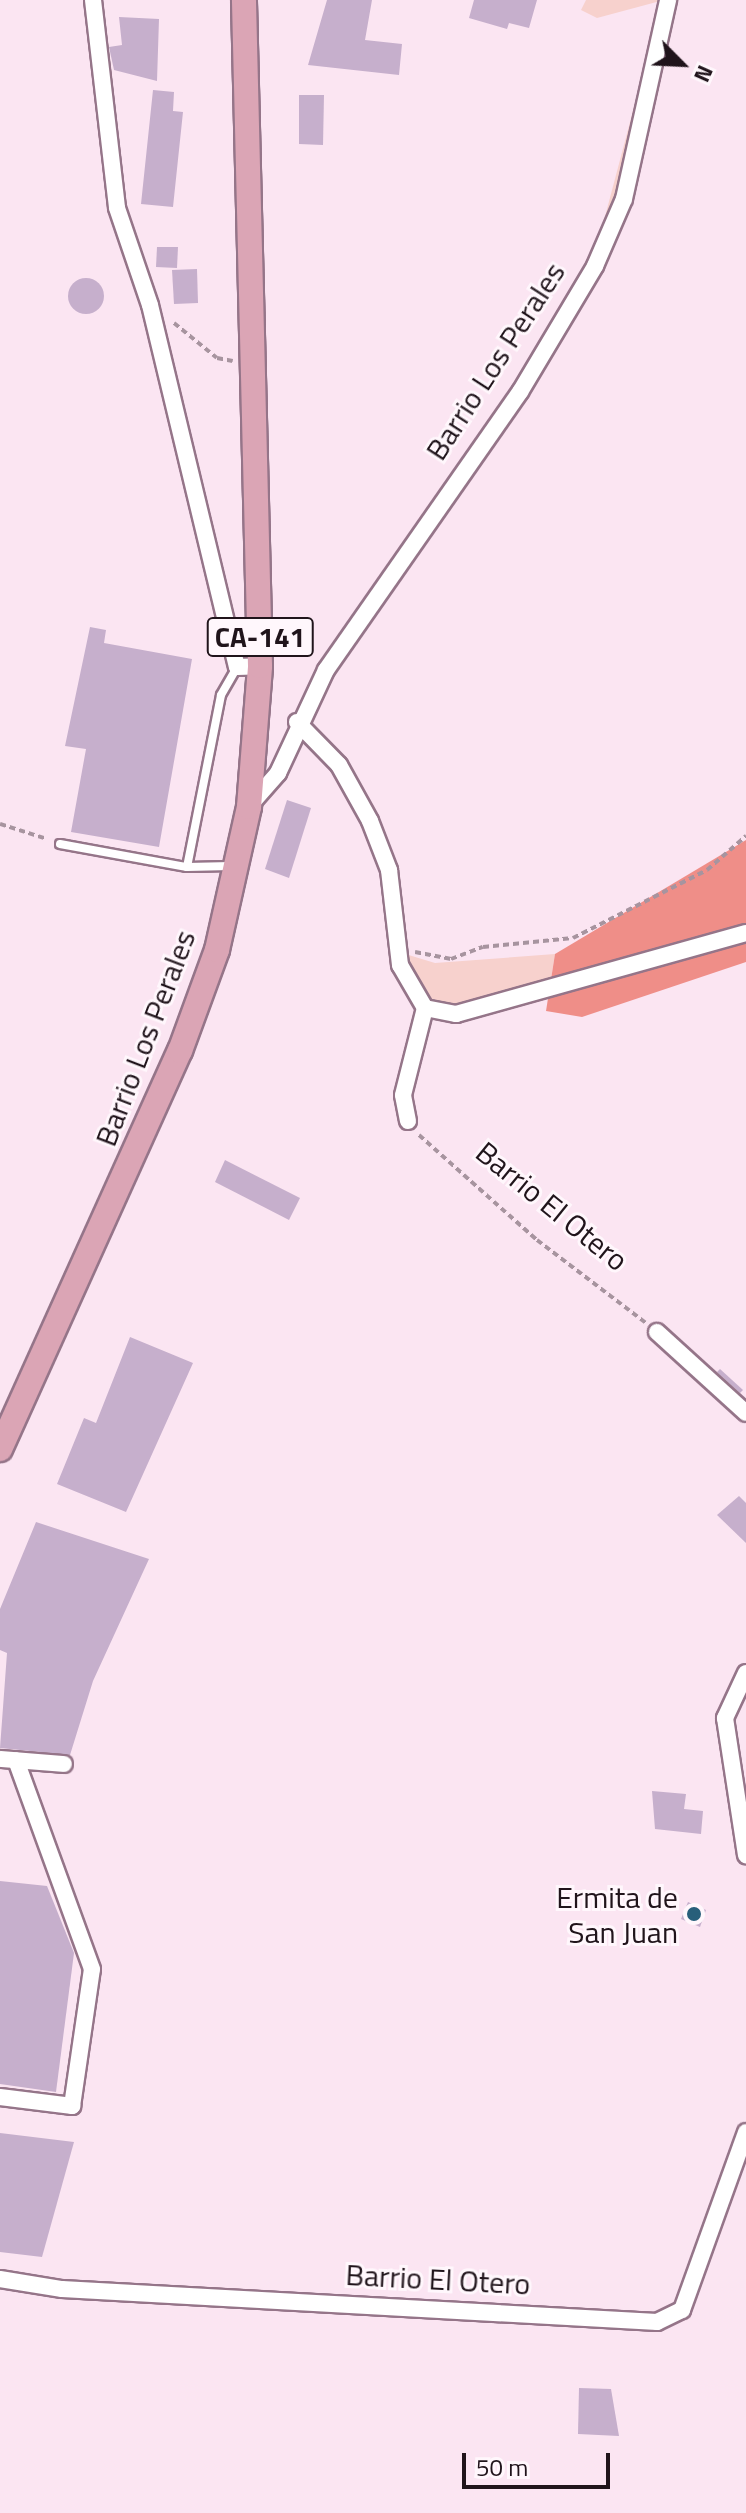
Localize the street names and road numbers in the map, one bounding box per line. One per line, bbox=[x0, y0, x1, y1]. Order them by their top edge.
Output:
street label: Barrio Los Perales bbox=[418, 256, 572, 466]
road number: CA-141 bbox=[206, 613, 314, 661]
street label: Barrio Los Perales bbox=[87, 925, 203, 1151]
street label: Barrio El Otero bbox=[469, 1134, 635, 1278]
street label: Barrio El Otero bbox=[345, 2256, 531, 2302]

